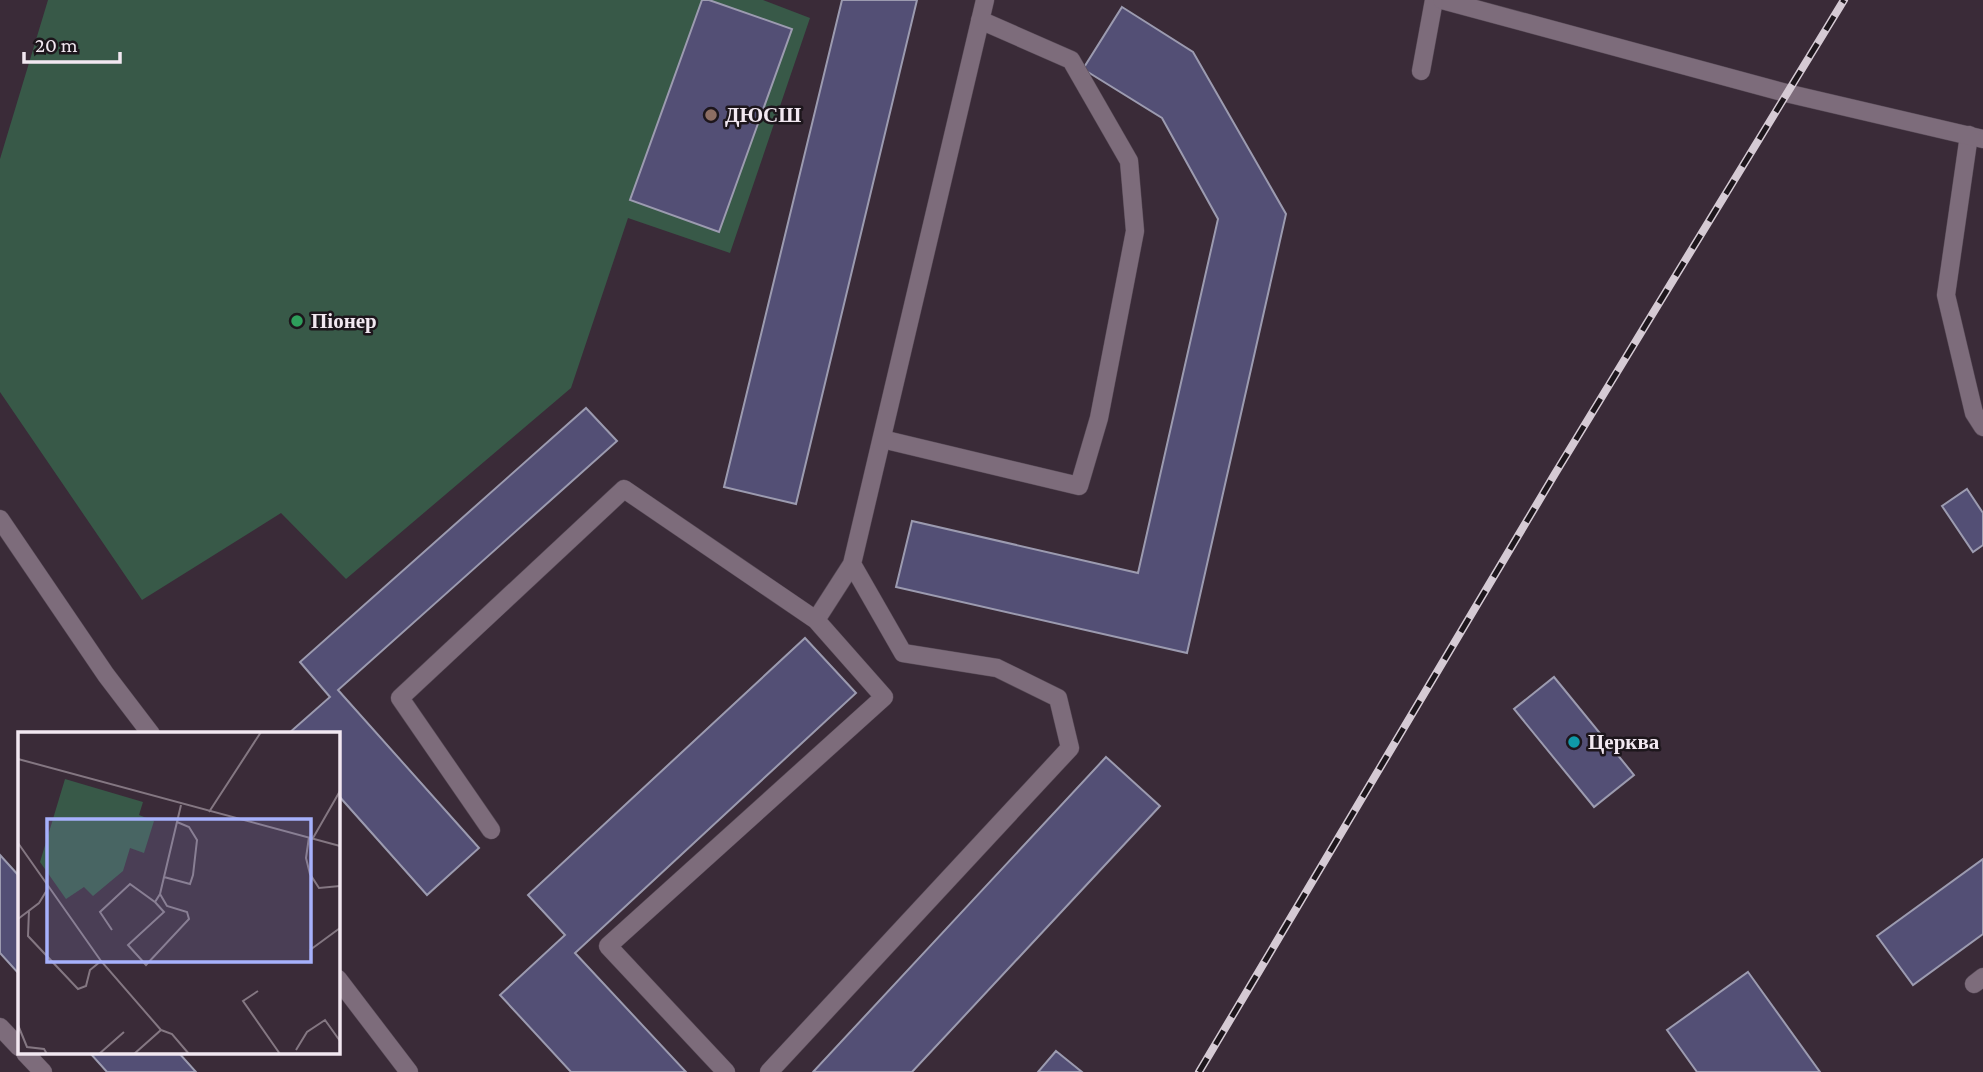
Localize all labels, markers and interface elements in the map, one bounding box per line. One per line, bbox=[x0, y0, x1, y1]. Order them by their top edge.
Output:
scale bar bbox=[24, 21, 121, 65]
text: 20 m bbox=[35, 33, 78, 57]
place label: ДЮСШ bbox=[725, 103, 801, 127]
marker: ДЮСШ bbox=[703, 107, 719, 123]
place label: Піонер bbox=[311, 309, 377, 333]
marker: Піонер bbox=[289, 313, 305, 329]
place label: Церква bbox=[1588, 730, 1660, 754]
inset map bbox=[18, 732, 340, 1054]
marker: Церква bbox=[1566, 734, 1582, 750]

